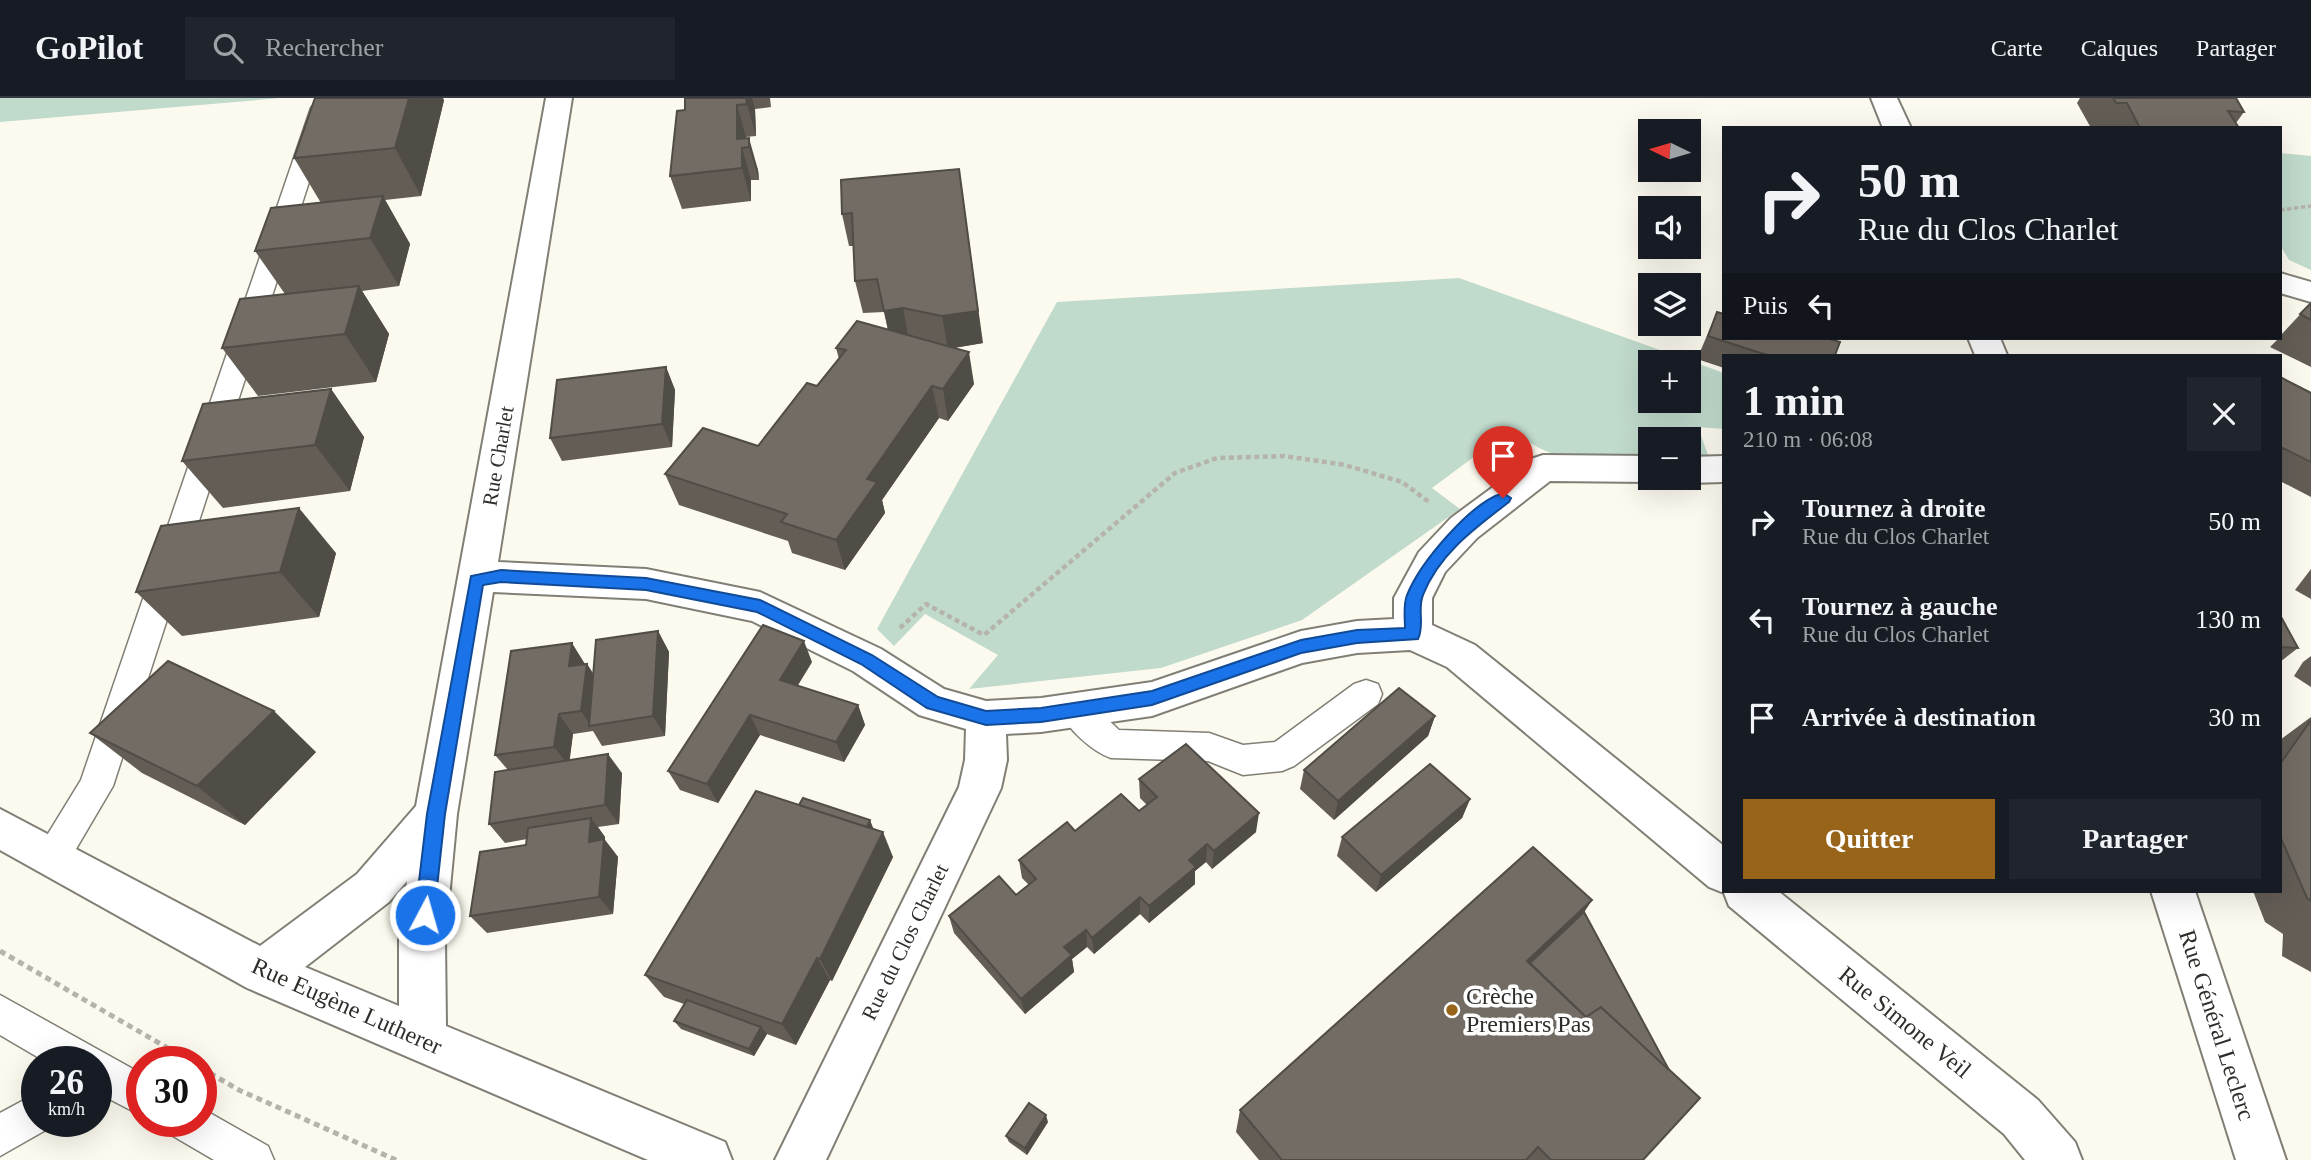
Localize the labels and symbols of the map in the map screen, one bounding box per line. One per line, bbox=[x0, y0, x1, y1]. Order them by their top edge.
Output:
north arrow bbox=[1638, 119, 1701, 182]
street label: Rue Charlet bbox=[477, 404, 519, 508]
pin bbox=[1473, 426, 1533, 498]
street label: Rue du Clos Charlet bbox=[857, 860, 953, 1024]
position arrow bbox=[388, 878, 462, 952]
street label: Rue Général Leclerc bbox=[2174, 927, 2260, 1123]
street label: Rue Eugène Lutherer bbox=[248, 952, 446, 1060]
street label: Rue Simone Veil bbox=[1834, 961, 1976, 1083]
place label: Crèche Premiers Pas bbox=[1466, 983, 1591, 1037]
marker: Crèche Premiers Pas bbox=[1444, 1002, 1460, 1018]
speed limit sign: 30 bbox=[126, 1046, 217, 1137]

